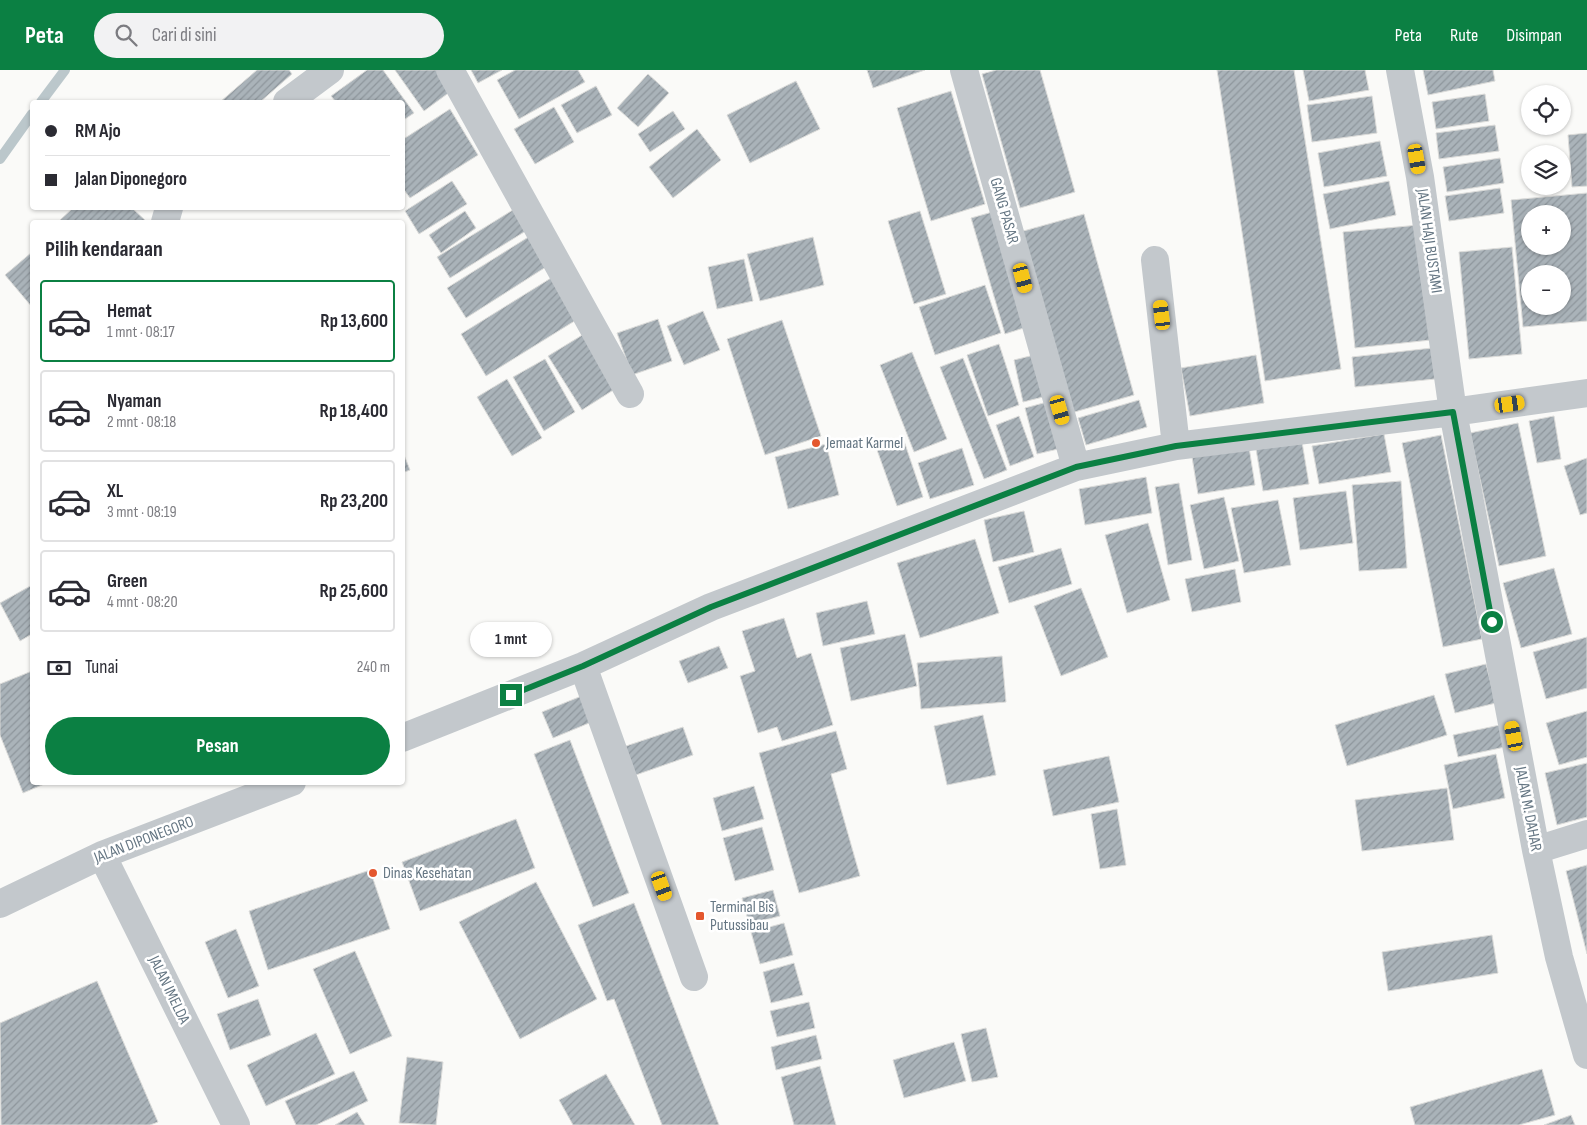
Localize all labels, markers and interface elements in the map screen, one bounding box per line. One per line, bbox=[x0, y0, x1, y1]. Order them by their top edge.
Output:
search box bbox=[94, 13, 444, 58]
text: Peta bbox=[25, 21, 64, 50]
icon: search bbox=[112, 21, 140, 49]
text: Cari di sini bbox=[152, 24, 217, 47]
text: Peta bbox=[1395, 25, 1422, 46]
text: Rute bbox=[1450, 25, 1478, 46]
text: Disimpan bbox=[1506, 25, 1562, 46]
map controls bbox=[1521, 85, 1571, 315]
button: locate bbox=[1521, 85, 1571, 135]
text: RM Ajo bbox=[75, 120, 121, 143]
car bbox=[1407, 143, 1426, 175]
button: layers bbox=[1521, 145, 1571, 195]
text: Jalan Diponegoro bbox=[75, 168, 187, 191]
street label: GANG PASAR bbox=[986, 176, 1022, 246]
street label: JALAN HAJI BUSTAMI bbox=[1412, 187, 1446, 294]
button: + bbox=[1521, 205, 1571, 255]
text: Pilih kendaraan bbox=[45, 236, 163, 263]
car bbox=[1011, 262, 1034, 294]
button: − bbox=[1521, 265, 1571, 315]
icon: car bbox=[47, 299, 92, 344]
car bbox=[1152, 299, 1171, 331]
text: Hemat bbox=[107, 300, 152, 323]
text: Rp 13,600 bbox=[320, 310, 388, 333]
text: 1 mnt · 08:17 bbox=[107, 323, 175, 342]
icon: car bbox=[47, 389, 92, 434]
text: Nyaman bbox=[107, 390, 161, 413]
car bbox=[1048, 394, 1071, 426]
car bbox=[1494, 394, 1525, 414]
text: Rp 18,400 bbox=[320, 400, 388, 423]
text: 2 mnt · 08:18 bbox=[107, 413, 176, 432]
place label: Jemaat Karmel bbox=[825, 434, 903, 453]
marker: Jemaat Karmel bbox=[810, 437, 822, 449]
icon: car bbox=[47, 479, 92, 524]
text: XL bbox=[107, 480, 123, 503]
text: Rp 23,200 bbox=[320, 490, 388, 513]
text: 3 mnt · 08:19 bbox=[107, 503, 177, 522]
icon: car bbox=[47, 569, 92, 614]
text: Green bbox=[107, 570, 147, 593]
text: Rp 25,600 bbox=[319, 580, 388, 603]
text: 4 mnt · 08:20 bbox=[107, 593, 178, 612]
route start bbox=[1481, 611, 1503, 633]
callout: 1 mnt bbox=[470, 622, 552, 658]
text: 1 mnt bbox=[495, 630, 527, 649]
icon: cash bbox=[45, 654, 73, 682]
text: Tunai bbox=[85, 656, 118, 679]
text: 240 m bbox=[357, 658, 390, 677]
route end bbox=[500, 684, 522, 706]
button: Pesan bbox=[45, 717, 390, 775]
car bbox=[1503, 720, 1524, 752]
street label: JALAN M. DAHAR bbox=[1510, 764, 1546, 853]
street label: JALAN DIPONEGORO bbox=[91, 812, 197, 868]
place label: Dinas Kesehatan bbox=[383, 864, 472, 883]
marker: Dinas Kesehatan bbox=[367, 867, 379, 879]
car bbox=[649, 869, 674, 903]
place label: Terminal Bis Putussibau bbox=[710, 898, 774, 935]
marker: Terminal Bis Putussibau bbox=[694, 910, 706, 922]
street label: JALAN IMELDA bbox=[144, 952, 194, 1027]

